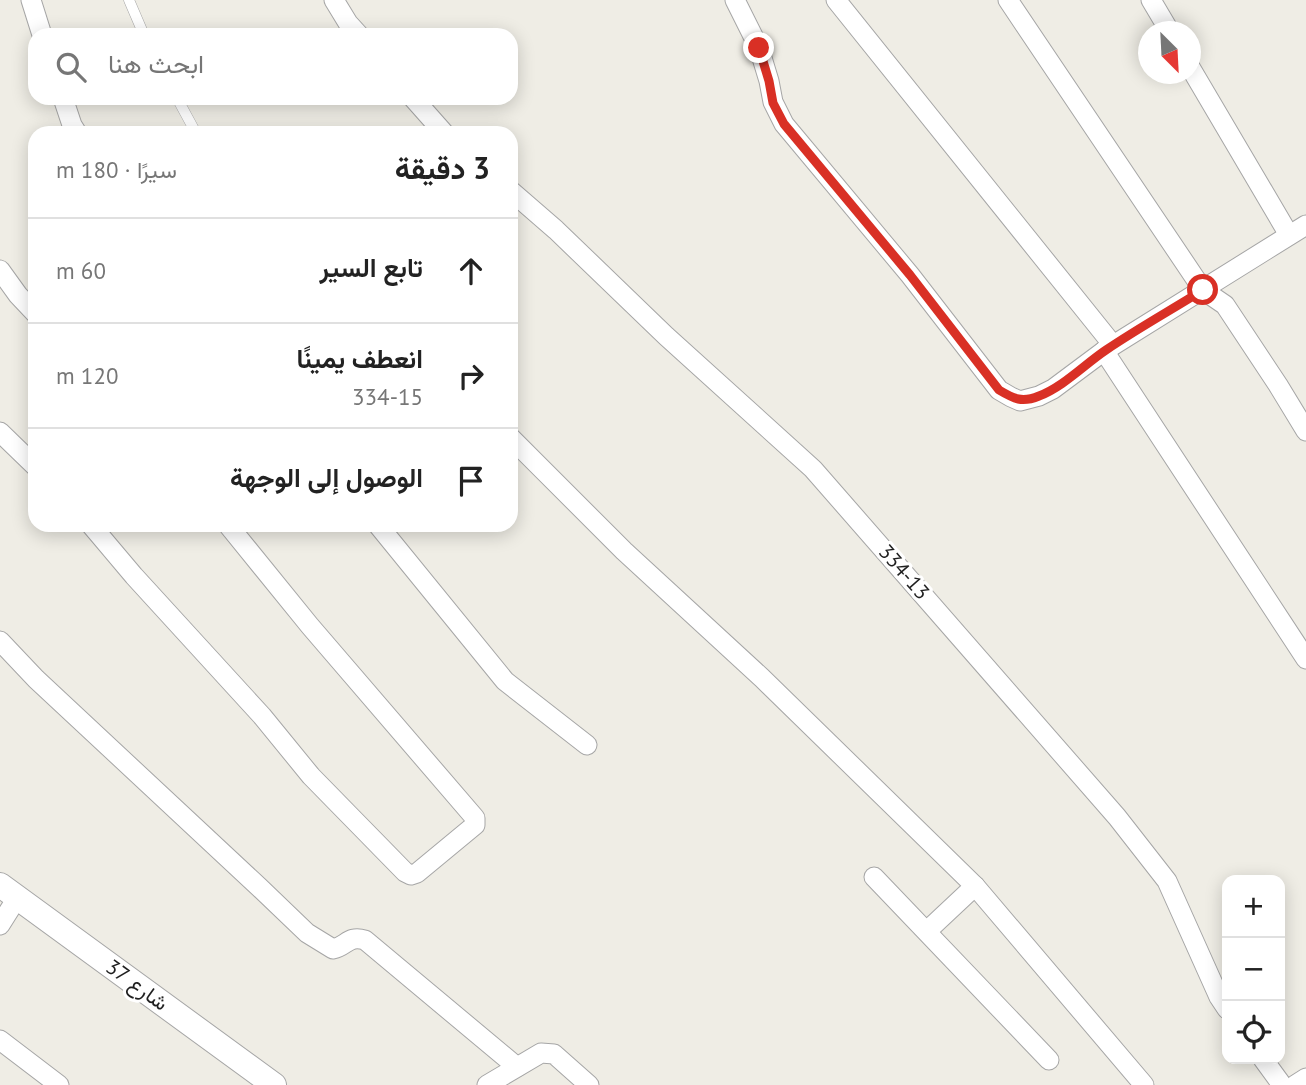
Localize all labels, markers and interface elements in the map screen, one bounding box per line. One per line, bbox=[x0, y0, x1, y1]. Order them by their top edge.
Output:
north arrow bbox=[1138, 21, 1201, 84]
search box bbox=[28, 28, 518, 105]
route end bbox=[743, 32, 774, 63]
text: ابحث هنا bbox=[108, 47, 204, 80]
icon: search bbox=[52, 48, 90, 86]
text: 3 دقيقة bbox=[395, 148, 490, 187]
text: سيرًا · 180 m bbox=[56, 155, 177, 184]
text: تابع السير bbox=[319, 251, 423, 284]
icon: ahead bbox=[452, 252, 490, 290]
text: 60 m bbox=[56, 256, 106, 285]
route start bbox=[1187, 274, 1218, 305]
text: انعطف يمينًا bbox=[297, 342, 423, 375]
icon: right bbox=[452, 357, 490, 395]
text: 120 m bbox=[56, 361, 118, 390]
text: 334-15 bbox=[352, 382, 423, 411]
text: الوصول إلى الوجهة bbox=[230, 461, 423, 494]
icon: arrive bbox=[452, 462, 490, 500]
street label: 334-13 bbox=[873, 538, 936, 605]
map controls bbox=[1222, 875, 1285, 1064]
button: + bbox=[1222, 875, 1285, 938]
button: − bbox=[1222, 938, 1285, 1001]
street label: شارع 37 bbox=[100, 953, 174, 1017]
button: locate bbox=[1222, 1001, 1285, 1064]

